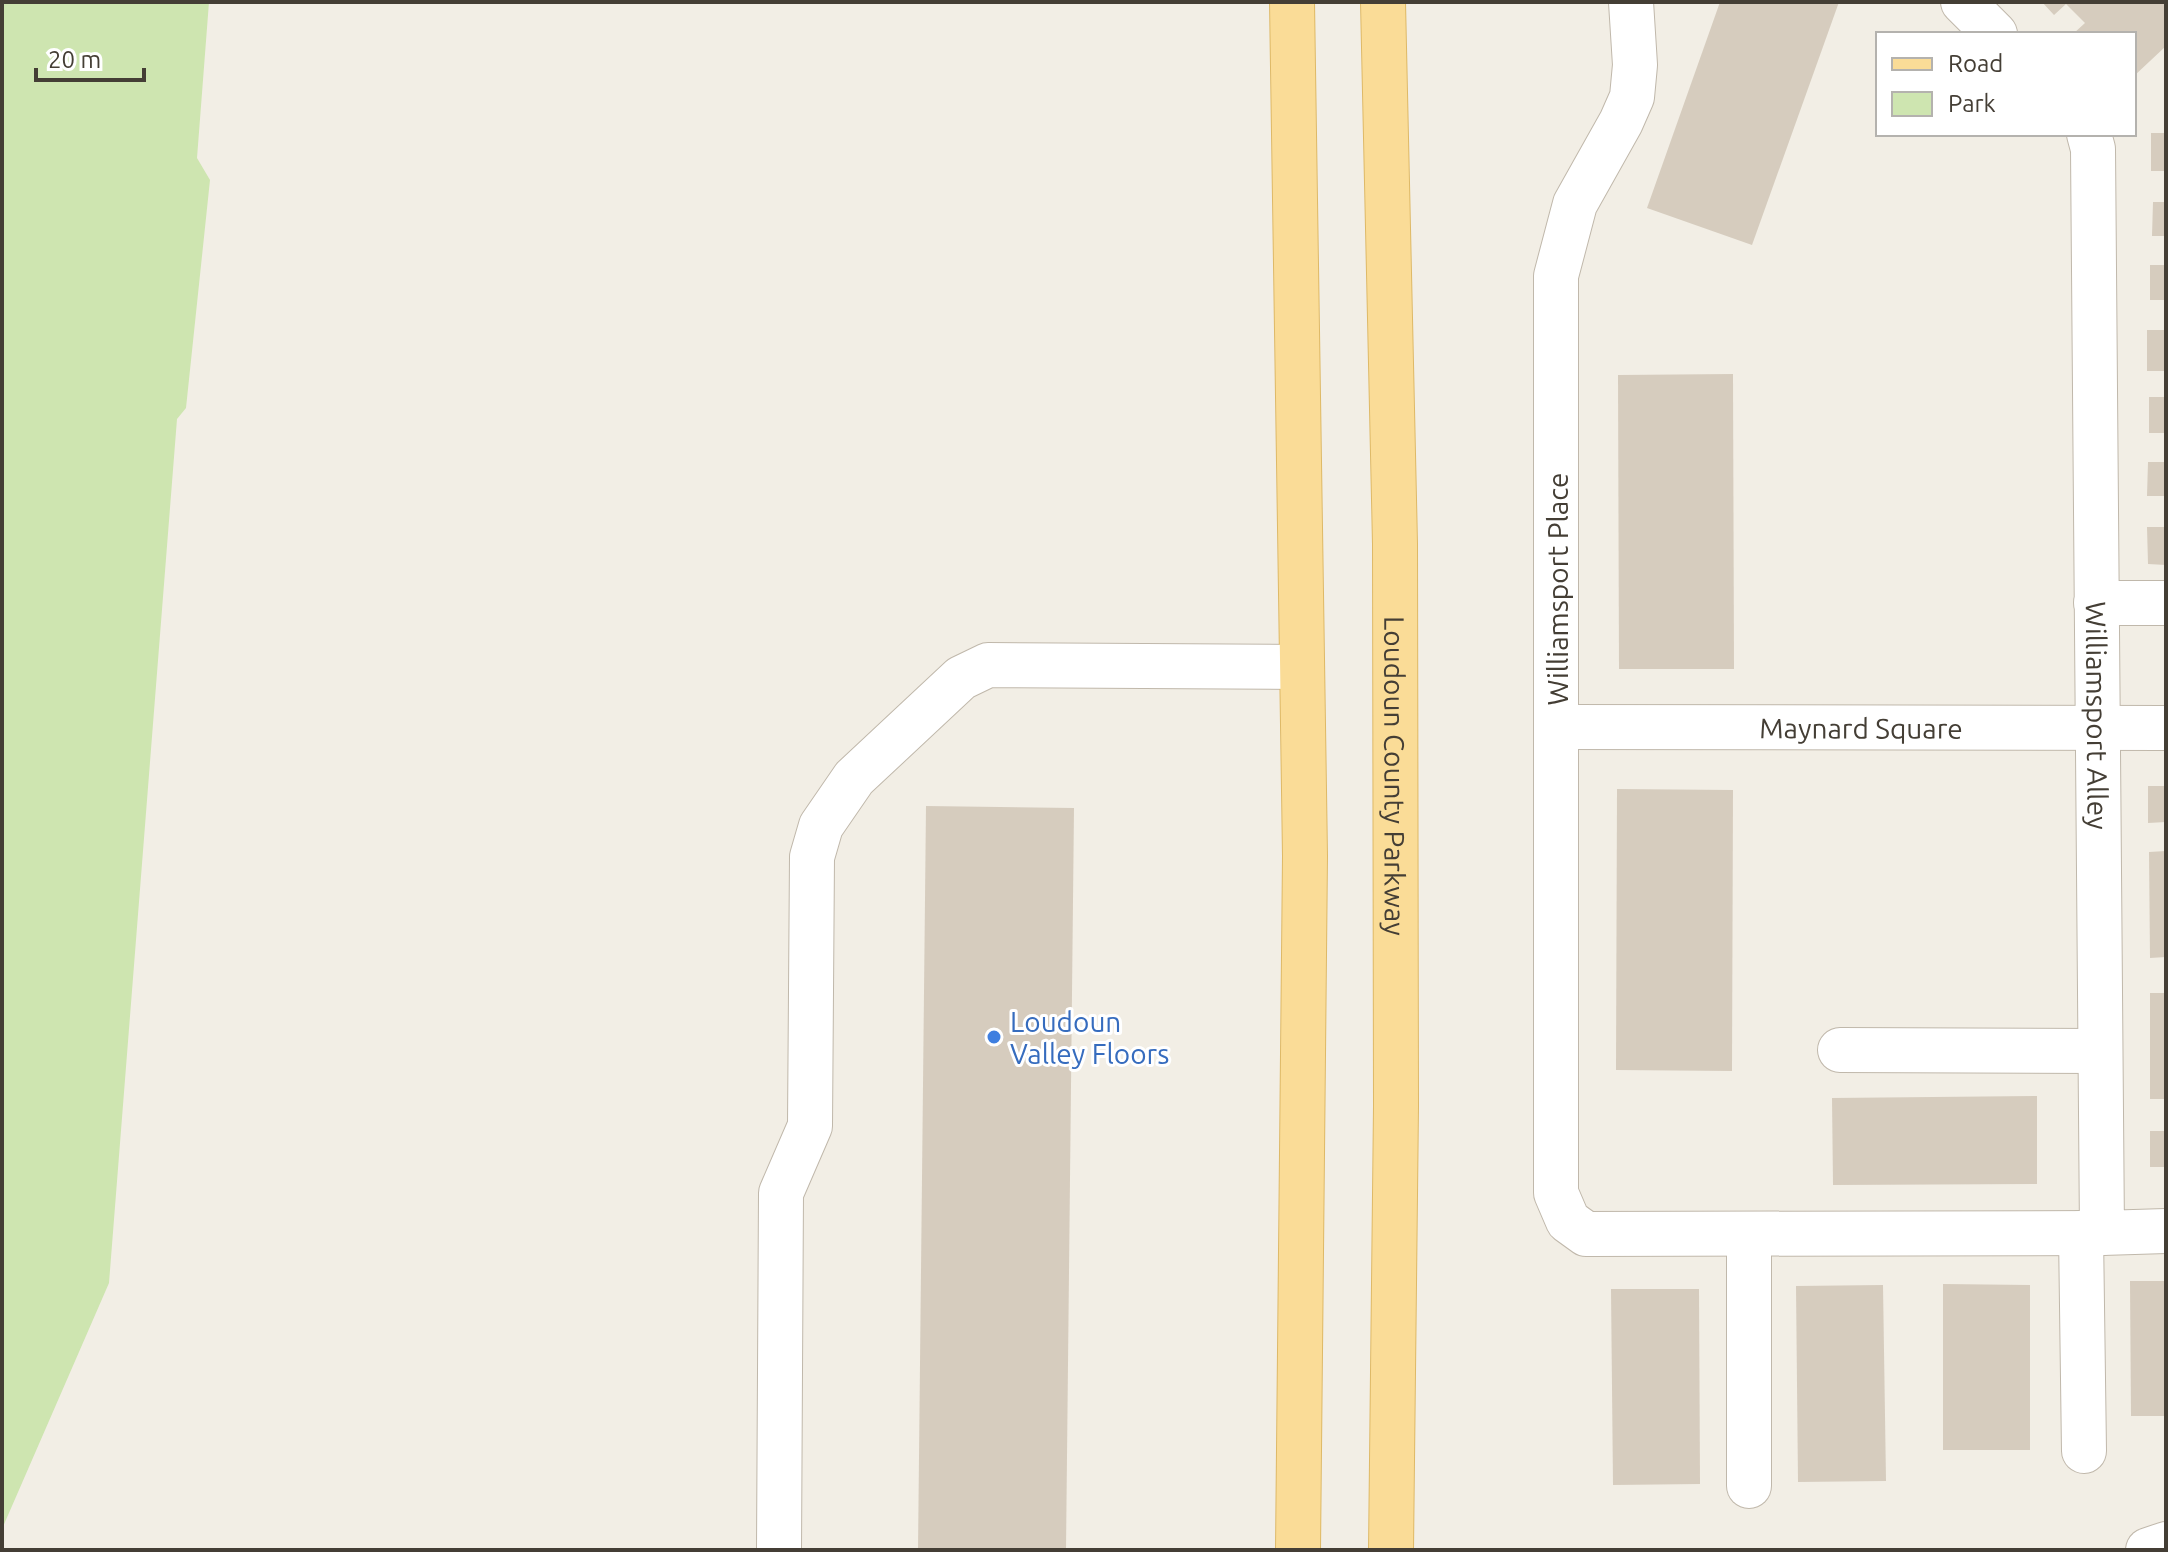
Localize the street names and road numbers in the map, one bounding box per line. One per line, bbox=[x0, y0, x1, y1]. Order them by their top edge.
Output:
street label: Williamsport Place bbox=[1542, 472, 1573, 706]
street label: Williamsport Alley bbox=[2081, 601, 2114, 830]
street label: Loudoun County Parkway bbox=[1380, 616, 1411, 936]
street label: Maynard Square bbox=[1759, 712, 1963, 743]

